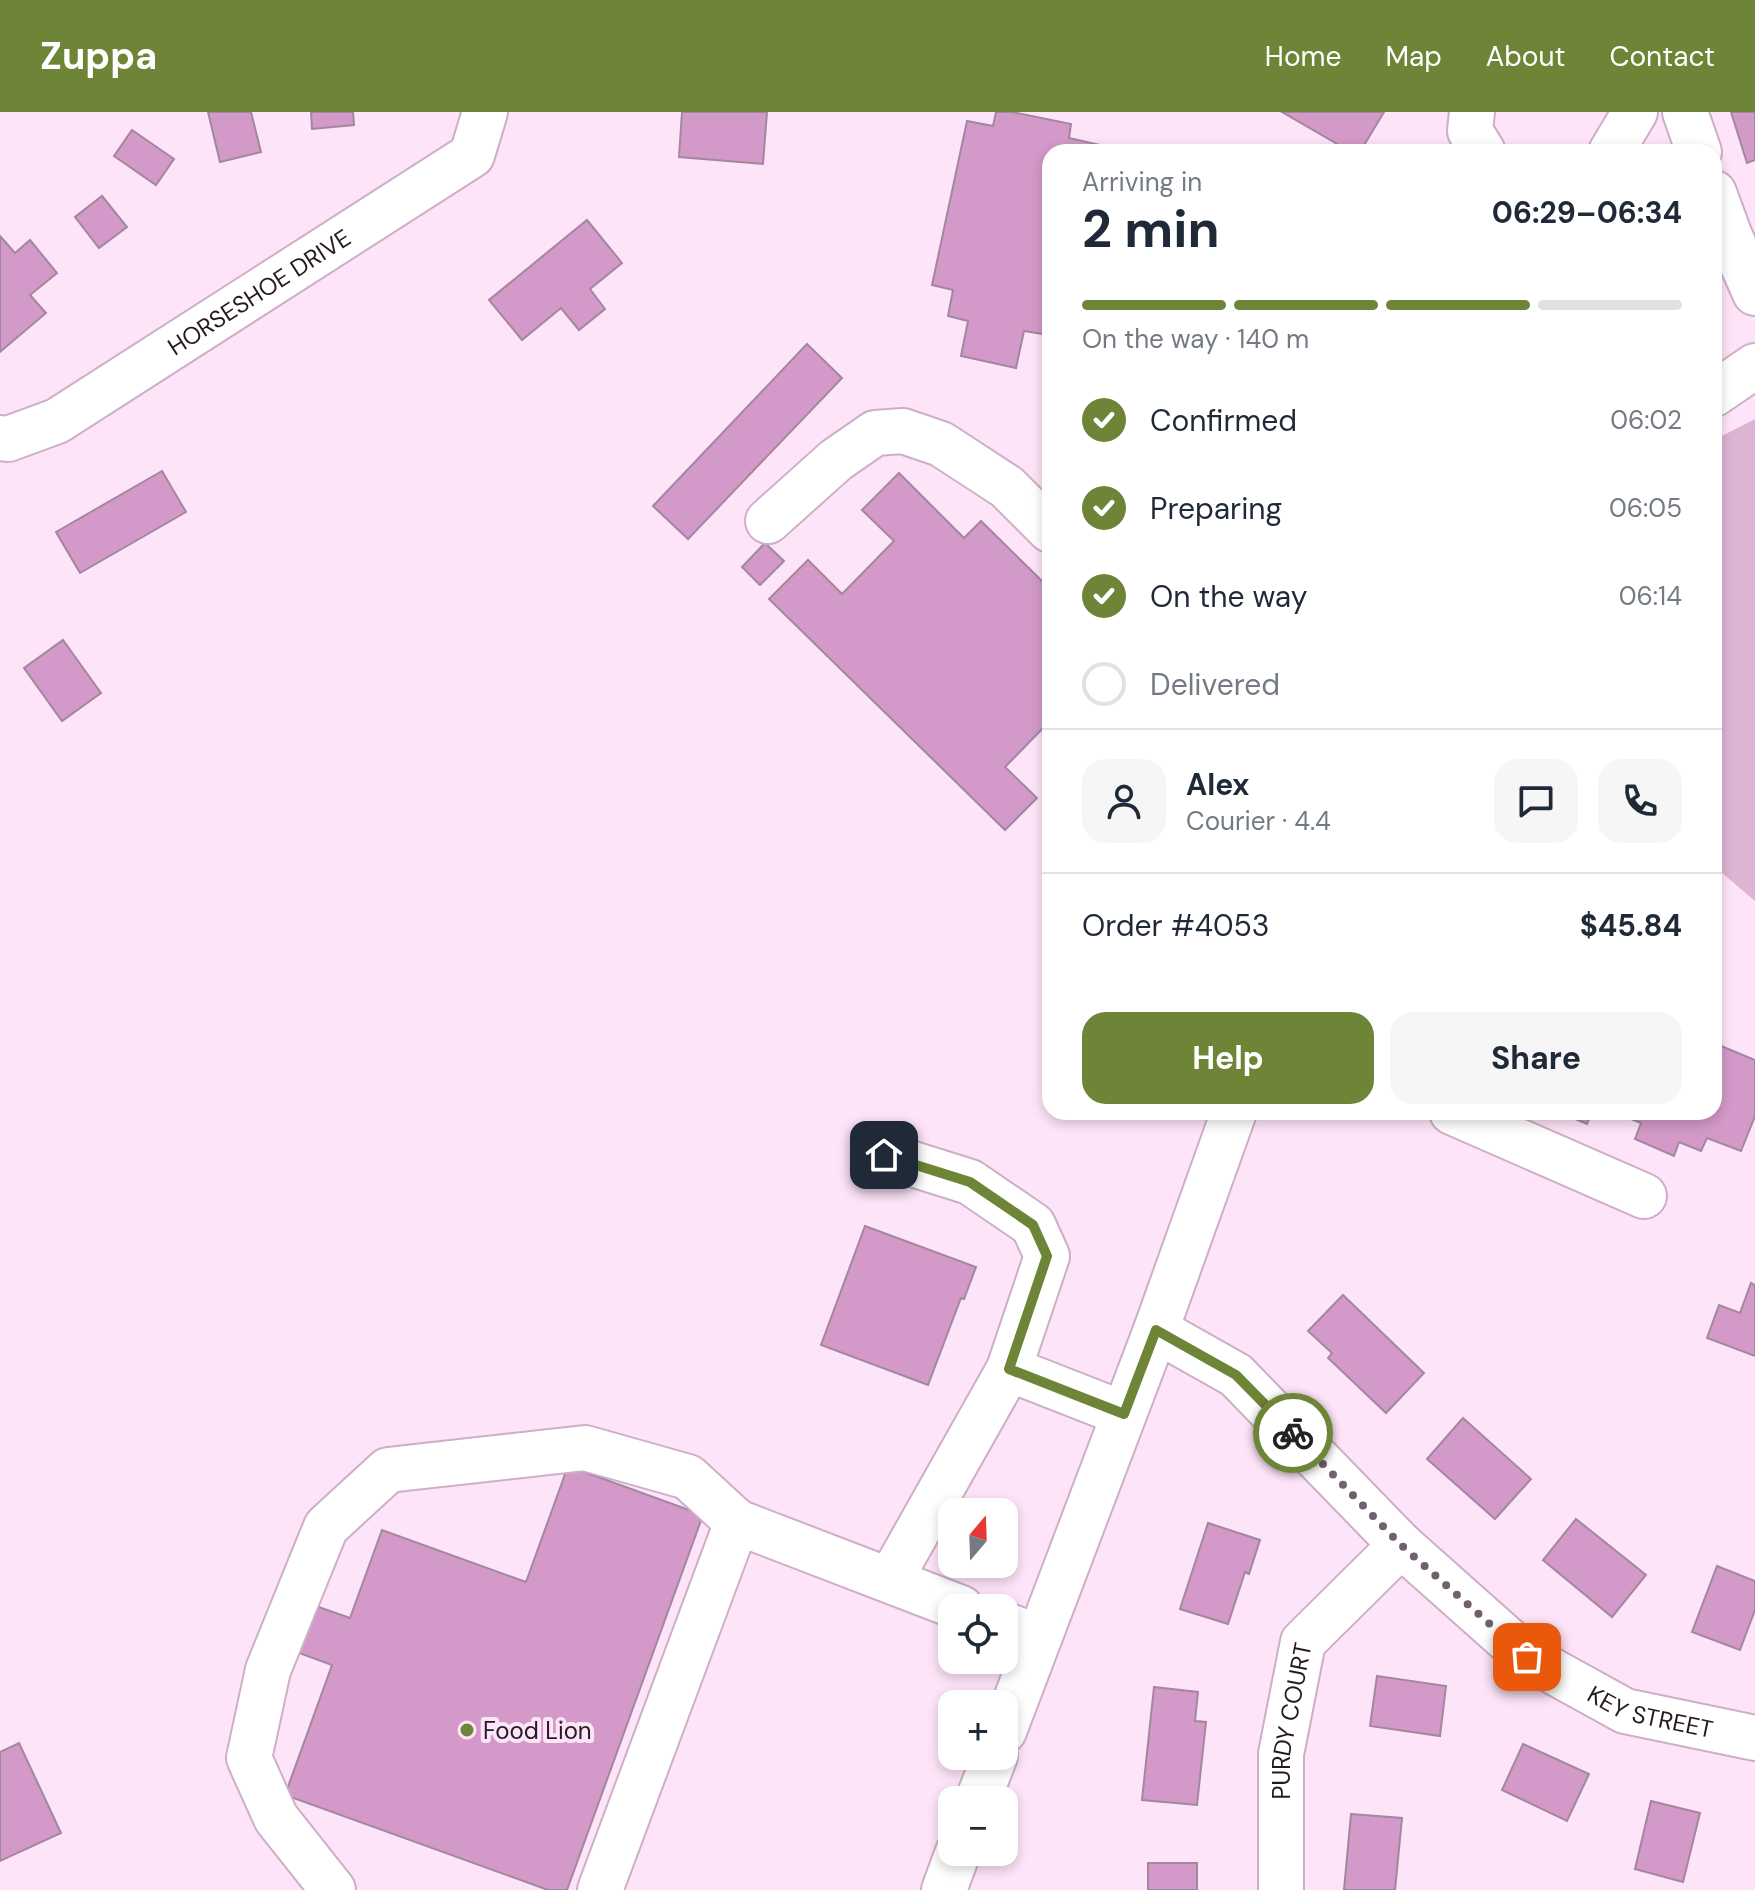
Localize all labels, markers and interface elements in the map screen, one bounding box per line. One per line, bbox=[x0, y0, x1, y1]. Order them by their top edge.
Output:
text: Zuppa bbox=[40, 31, 157, 81]
text: Home bbox=[1265, 38, 1341, 75]
text: Map bbox=[1385, 38, 1442, 75]
text: About bbox=[1486, 38, 1565, 75]
text: Contact bbox=[1609, 38, 1715, 75]
text: Arriving in bbox=[1082, 165, 1202, 199]
text: 06:29–06:34 bbox=[1492, 193, 1682, 232]
text: 2 min bbox=[1082, 195, 1220, 263]
street label: HORSESHOE DRIVE bbox=[161, 222, 356, 362]
text: On the way · 140 m bbox=[1082, 322, 1309, 356]
icon: check bbox=[1082, 398, 1126, 442]
text: Confirmed bbox=[1150, 401, 1297, 440]
text: 06:02 bbox=[1610, 403, 1682, 437]
icon: check bbox=[1082, 486, 1126, 530]
text: Preparing bbox=[1150, 489, 1282, 528]
text: 06:05 bbox=[1609, 491, 1682, 525]
icon: check bbox=[1082, 574, 1126, 618]
text: On the way bbox=[1150, 577, 1307, 616]
text: 06:14 bbox=[1619, 579, 1682, 613]
text: Delivered bbox=[1150, 665, 1280, 704]
button: person bbox=[1082, 759, 1166, 843]
button: chat bbox=[1494, 759, 1578, 843]
button: phone bbox=[1598, 759, 1682, 843]
text: Alex bbox=[1186, 765, 1249, 804]
text: Courier · 4.4 bbox=[1186, 804, 1331, 838]
text: Order #4053 bbox=[1082, 906, 1270, 945]
text: $45.84 bbox=[1580, 906, 1682, 945]
button: Help bbox=[1082, 1012, 1374, 1104]
button: Share bbox=[1390, 1012, 1682, 1104]
pin bbox=[850, 1121, 918, 1189]
icon: home bbox=[862, 1133, 906, 1177]
courier bbox=[1253, 1393, 1333, 1473]
icon: bike bbox=[1271, 1411, 1315, 1455]
north arrow bbox=[938, 1498, 1018, 1578]
map controls bbox=[938, 1498, 1018, 1866]
button: locate bbox=[938, 1594, 1018, 1674]
pin bbox=[1493, 1623, 1561, 1691]
icon: bag bbox=[1505, 1635, 1549, 1679]
street label: PURDY COURT bbox=[1266, 1640, 1318, 1799]
street label: KEY STREET bbox=[1582, 1678, 1716, 1744]
button: + bbox=[938, 1690, 1018, 1770]
place label: Food Lion bbox=[483, 1715, 592, 1746]
marker: Food Lion bbox=[458, 1721, 476, 1739]
button: − bbox=[938, 1786, 1018, 1866]

